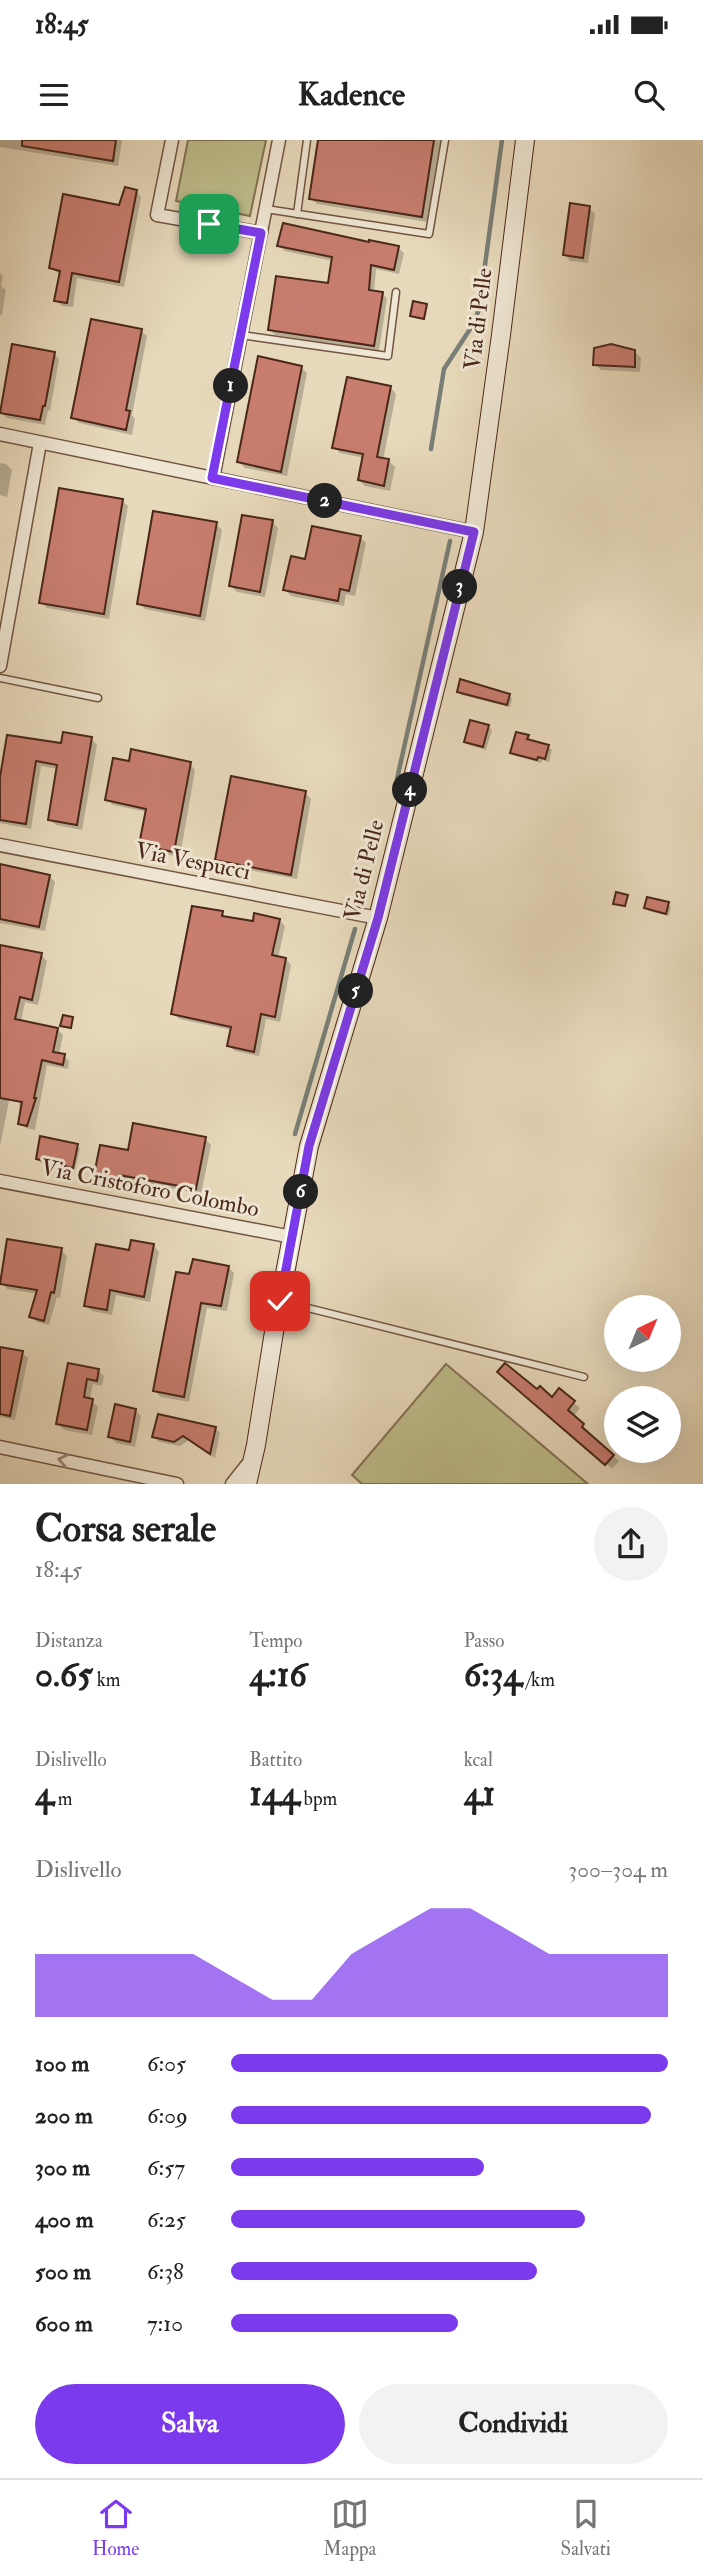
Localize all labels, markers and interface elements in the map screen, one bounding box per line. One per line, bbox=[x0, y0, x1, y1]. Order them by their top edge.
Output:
text: 18:45 bbox=[35, 9, 88, 41]
text: Kadence bbox=[298, 75, 405, 115]
icon: menu bbox=[35, 76, 73, 114]
icon: search bbox=[630, 76, 668, 114]
pin bbox=[179, 194, 239, 254]
icon: arrive bbox=[190, 205, 228, 243]
street label: Via di Pelle bbox=[457, 266, 499, 372]
pin: 1 bbox=[214, 369, 248, 404]
text: 1 bbox=[227, 373, 234, 397]
pin: 2 bbox=[308, 484, 342, 518]
text: 2 bbox=[320, 488, 329, 512]
pin: 3 bbox=[442, 570, 477, 604]
text: 3 bbox=[456, 574, 463, 598]
pin: 4 bbox=[392, 772, 428, 808]
text: 4 bbox=[404, 777, 415, 801]
street label: Via di Pelle bbox=[338, 816, 391, 923]
street label: Via Vespucci bbox=[133, 836, 253, 887]
pin: 5 bbox=[338, 974, 374, 1008]
text: 5 bbox=[351, 978, 360, 1002]
street label: Via Cristoforo Colombo bbox=[38, 1153, 262, 1223]
pin: 6 bbox=[284, 1174, 318, 1210]
text: 6 bbox=[296, 1179, 305, 1203]
pin bbox=[250, 1271, 310, 1331]
icon: check bbox=[261, 1282, 299, 1320]
north arrow bbox=[604, 1295, 681, 1372]
map controls bbox=[604, 1295, 681, 1463]
button: layers bbox=[604, 1386, 681, 1463]
one-way arrow bbox=[57, 1453, 69, 1468]
text: Corsa serale bbox=[35, 1505, 216, 1553]
button: share bbox=[594, 1507, 668, 1581]
text: 18:45 bbox=[35, 1555, 82, 1584]
text: Distanza bbox=[35, 1629, 103, 1653]
text: Tempo bbox=[249, 1629, 302, 1653]
text: Passo bbox=[464, 1629, 504, 1653]
text: 0.65 bbox=[35, 1653, 93, 1697]
text: 4:16 bbox=[249, 1653, 307, 1697]
text: 6:34 bbox=[464, 1653, 522, 1697]
text: km bbox=[93, 1668, 121, 1692]
text: /km bbox=[522, 1668, 555, 1692]
text: Dislivello bbox=[35, 1748, 107, 1772]
text: Battito bbox=[249, 1748, 302, 1772]
text: kcal bbox=[464, 1748, 493, 1772]
text: 4 bbox=[35, 1772, 54, 1816]
text: 144 bbox=[249, 1772, 300, 1816]
text: 41 bbox=[464, 1772, 495, 1816]
text: m bbox=[54, 1787, 73, 1811]
text: bpm bbox=[300, 1787, 337, 1811]
text: Dislivello bbox=[35, 1855, 122, 1884]
text: 300–304 m bbox=[568, 1855, 668, 1884]
text: 100 m bbox=[35, 2049, 89, 2078]
text: 6:05 bbox=[147, 2049, 186, 2078]
text: 200 m bbox=[35, 2101, 93, 2130]
text: 6:09 bbox=[147, 2101, 188, 2130]
text: 300 m bbox=[35, 2153, 90, 2182]
text: 6:57 bbox=[147, 2153, 185, 2182]
text: 400 m bbox=[35, 2205, 94, 2234]
text: 6:25 bbox=[147, 2205, 186, 2234]
text: 500 m bbox=[35, 2257, 91, 2286]
text: 6:38 bbox=[147, 2257, 184, 2286]
text: 600 m bbox=[35, 2309, 93, 2338]
text: 7:10 bbox=[147, 2309, 183, 2338]
button: Salva bbox=[35, 2384, 345, 2464]
button: Condividi bbox=[359, 2384, 668, 2464]
tab: Home bbox=[92, 2495, 139, 2561]
tab: Mappa bbox=[323, 2495, 376, 2561]
tab: Salvati bbox=[561, 2495, 611, 2561]

